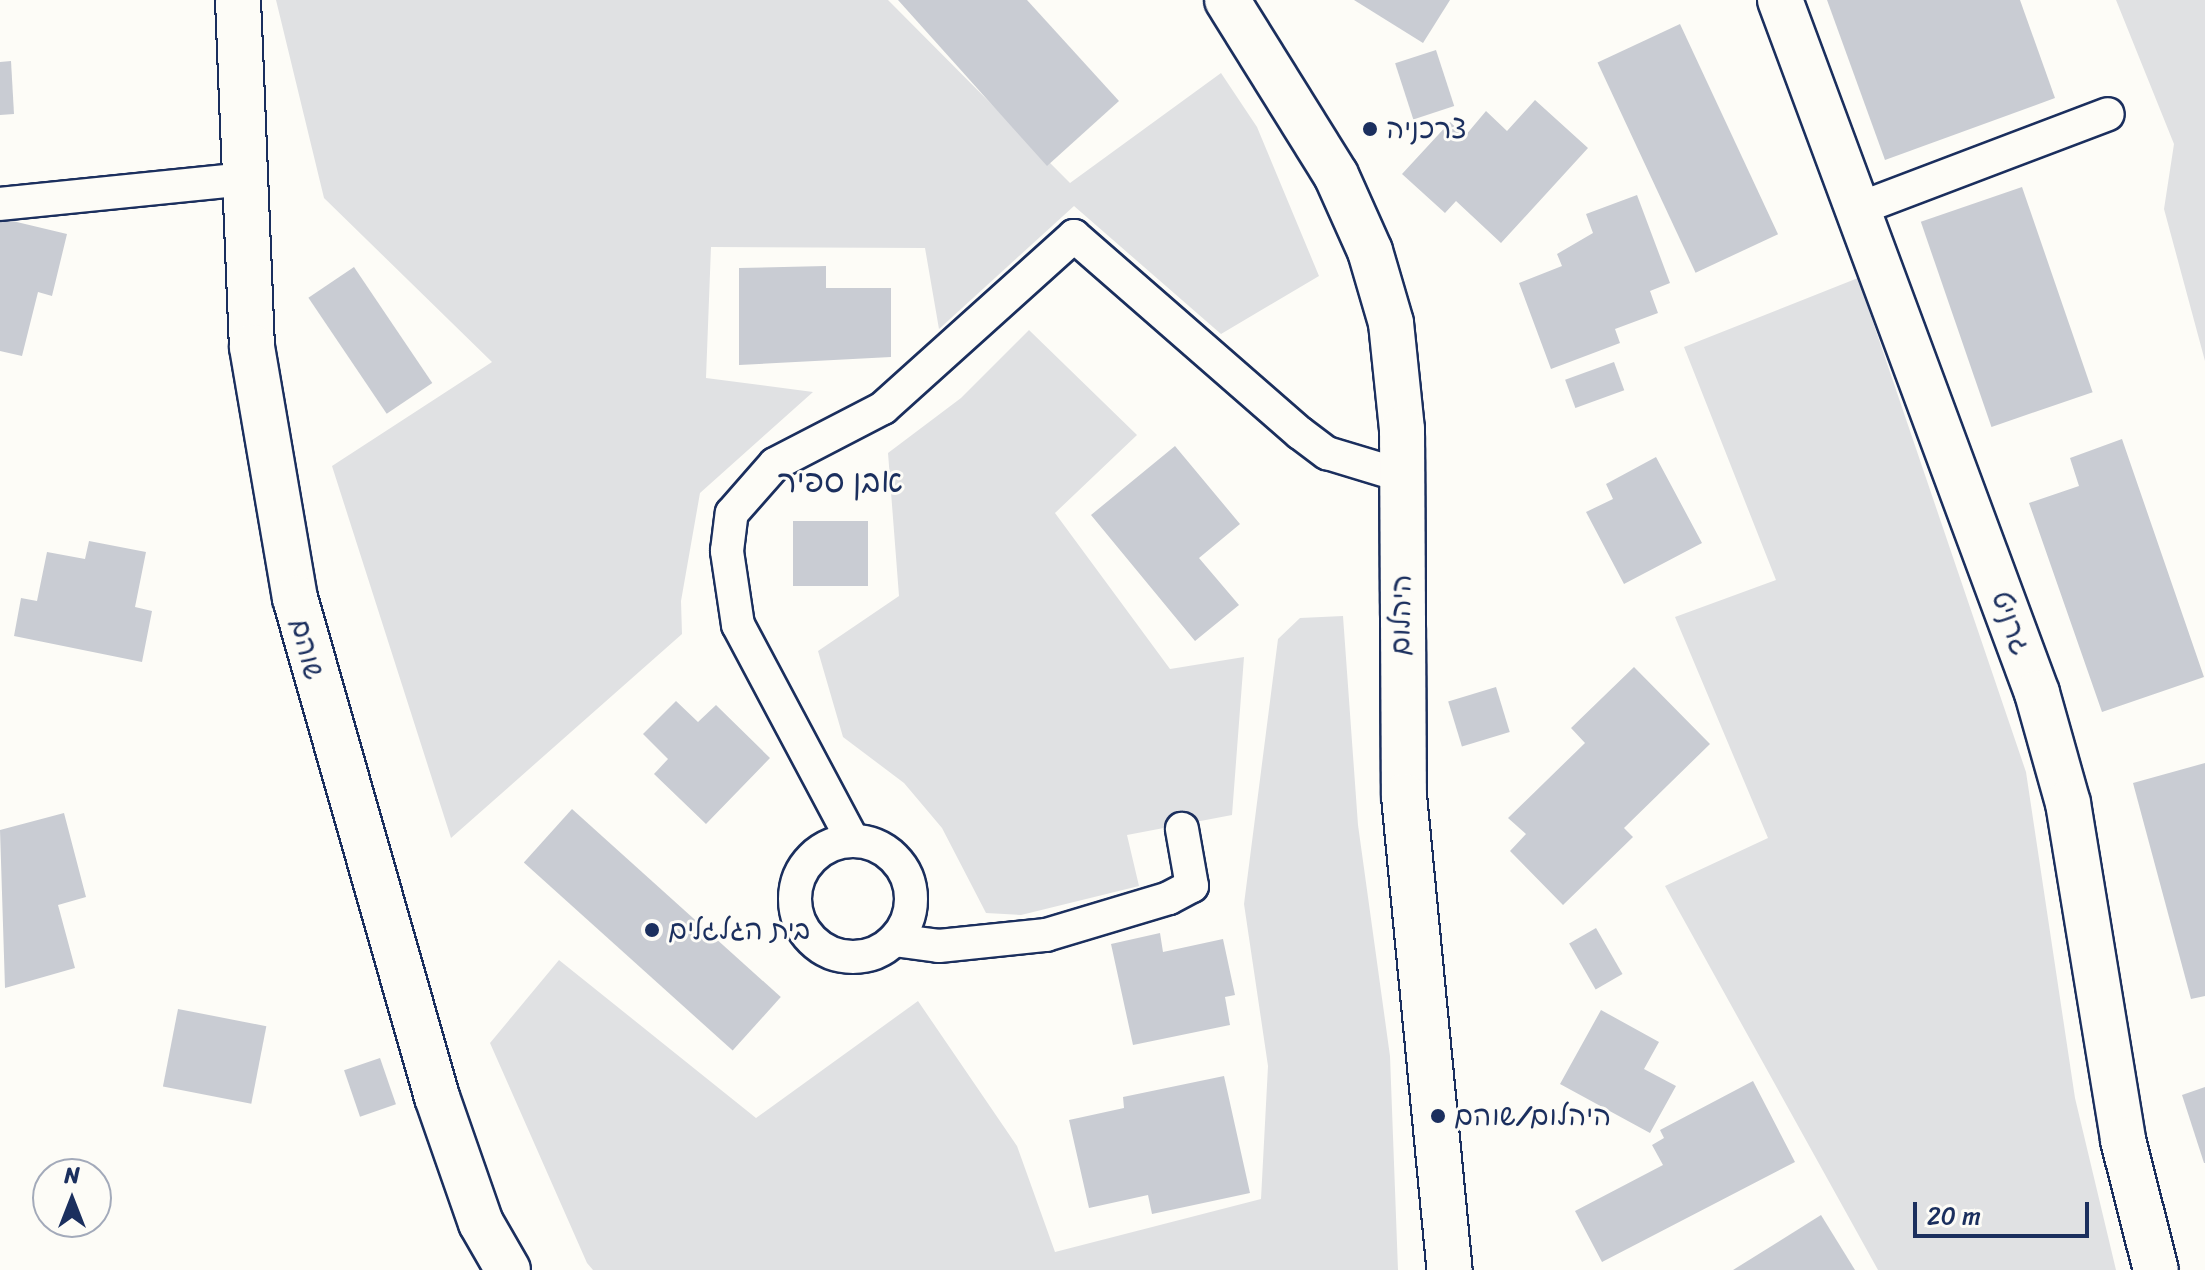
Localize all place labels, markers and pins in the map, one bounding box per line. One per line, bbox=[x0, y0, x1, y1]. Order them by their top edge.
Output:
place label: צרכניה bbox=[1386, 112, 1467, 146]
marker: צרכניה bbox=[1361, 120, 1379, 138]
place label: בית הגלגלים bbox=[668, 913, 810, 947]
marker: בית הגלגלים bbox=[643, 921, 661, 939]
place label: היהלום/שוהם bbox=[1454, 1099, 1611, 1133]
marker: היהלום/שוהם bbox=[1429, 1107, 1447, 1125]

